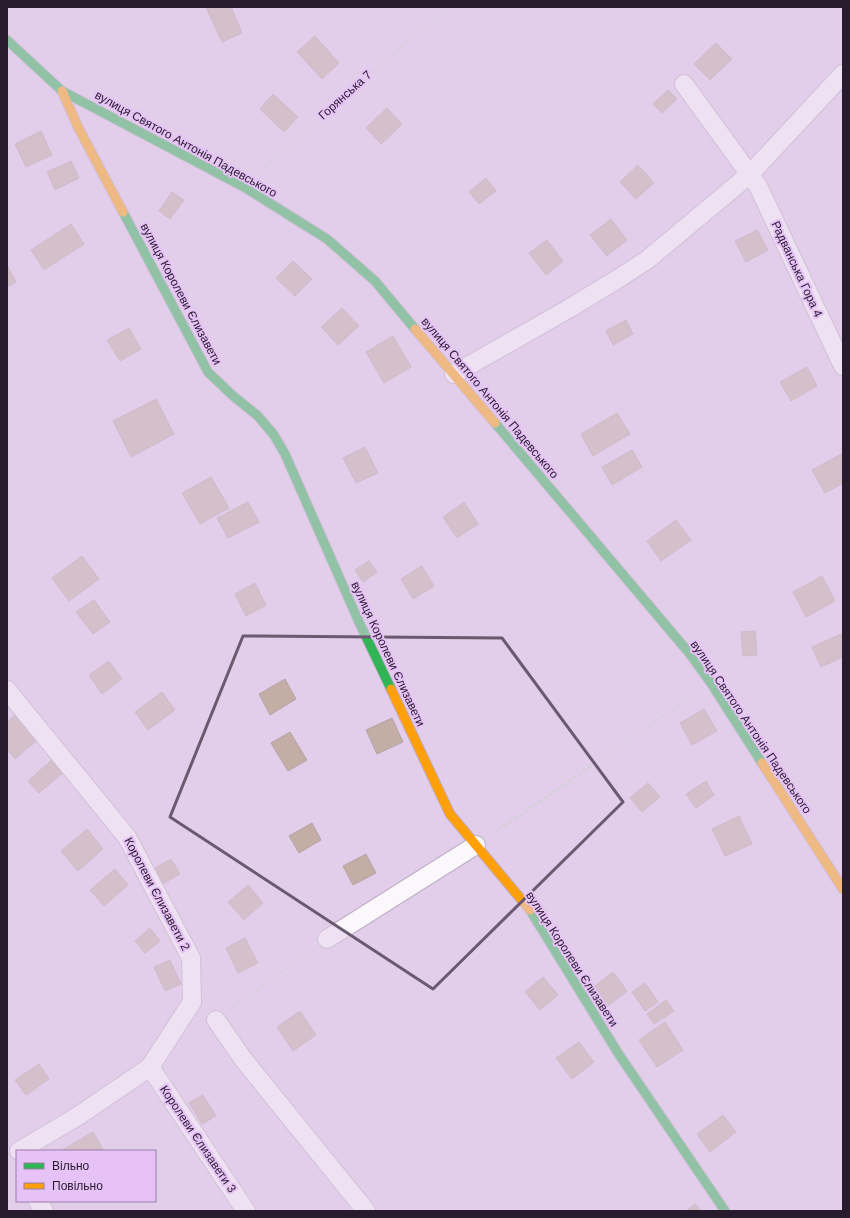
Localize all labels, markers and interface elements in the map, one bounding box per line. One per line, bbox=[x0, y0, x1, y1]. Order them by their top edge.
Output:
street label: Горянська 7 bbox=[316, 67, 375, 122]
street label: вулиця Святого Антонія Падевського bbox=[93, 88, 280, 200]
street label: Радванська Гора 4 bbox=[769, 219, 826, 320]
street label: вулиця Королеви Єлизавети bbox=[138, 221, 224, 367]
street label: вулиця Святого Антонія Падевського bbox=[418, 315, 562, 482]
street label: вулиця Королеви Єлизавети bbox=[348, 579, 428, 729]
street label: вулиця Святого Антонія Падевського bbox=[688, 638, 815, 817]
street label: Королеви Єлизавети 2 bbox=[121, 835, 193, 953]
street label: вулиця Королеви Єлизавети bbox=[523, 889, 621, 1029]
street label: Королеви Єлизавети 3 bbox=[157, 1083, 239, 1195]
legend bbox=[16, 1150, 156, 1202]
text: Вільно bbox=[52, 1159, 90, 1173]
text: Повільно bbox=[52, 1179, 103, 1193]

